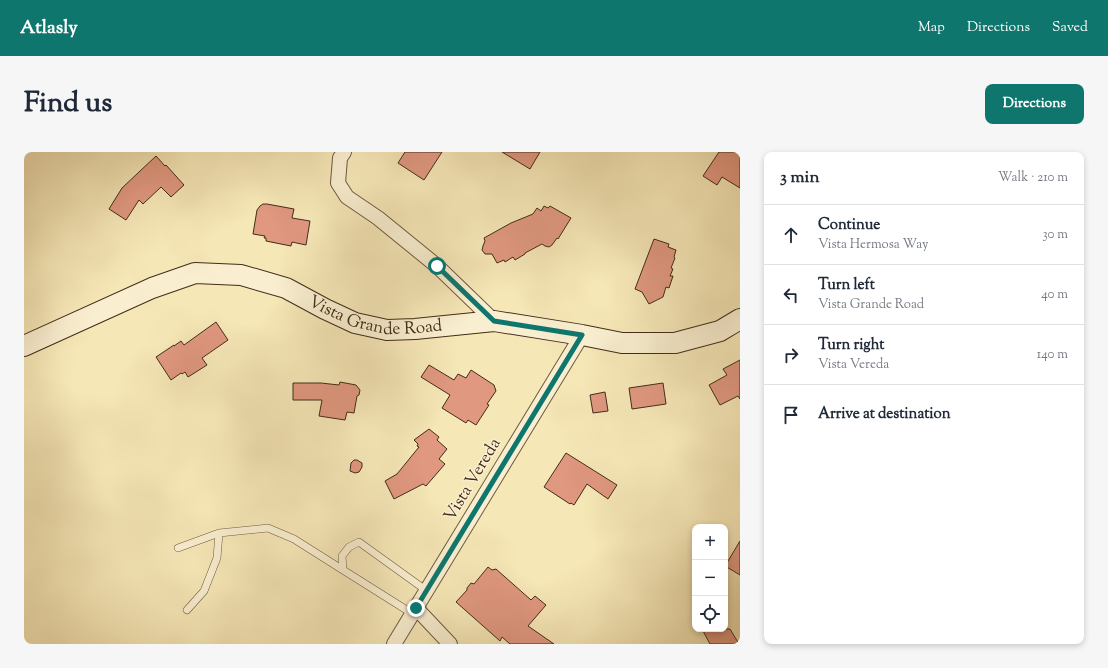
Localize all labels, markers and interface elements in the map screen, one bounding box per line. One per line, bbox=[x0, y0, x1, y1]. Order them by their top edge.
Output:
text: Atlasly bbox=[20, 15, 78, 42]
text: Map bbox=[918, 18, 945, 38]
text: Directions bbox=[967, 18, 1030, 38]
text: Saved bbox=[1052, 18, 1088, 38]
text: Find us bbox=[24, 84, 112, 124]
button: Directions bbox=[985, 84, 1084, 124]
text: 3 min bbox=[780, 166, 819, 190]
text: Walk · 210 m bbox=[998, 169, 1068, 187]
text: Continue bbox=[818, 215, 880, 236]
icon: ahead bbox=[780, 224, 802, 246]
text: 30 m bbox=[1042, 226, 1068, 244]
text: Vista Hermosa Way bbox=[818, 236, 929, 254]
route start bbox=[428, 257, 446, 275]
text: Turn left bbox=[818, 275, 875, 296]
icon: left bbox=[780, 284, 802, 306]
text: 40 m bbox=[1041, 286, 1068, 304]
street label: Vista Grande Road bbox=[304, 290, 444, 342]
text: Vista Grande Road bbox=[818, 296, 924, 314]
text: Turn right bbox=[818, 335, 884, 356]
icon: right bbox=[780, 344, 802, 366]
text: 140 m bbox=[1037, 346, 1068, 364]
text: Vista Vereda bbox=[818, 356, 889, 374]
icon: arrive bbox=[780, 404, 802, 426]
text: Arrive at destination bbox=[818, 404, 951, 425]
street label: Vista Vereda bbox=[439, 434, 507, 526]
map controls bbox=[692, 524, 728, 632]
button: + bbox=[692, 524, 728, 560]
button: − bbox=[692, 560, 728, 596]
button: locate bbox=[692, 596, 728, 632]
route end bbox=[407, 599, 425, 617]

